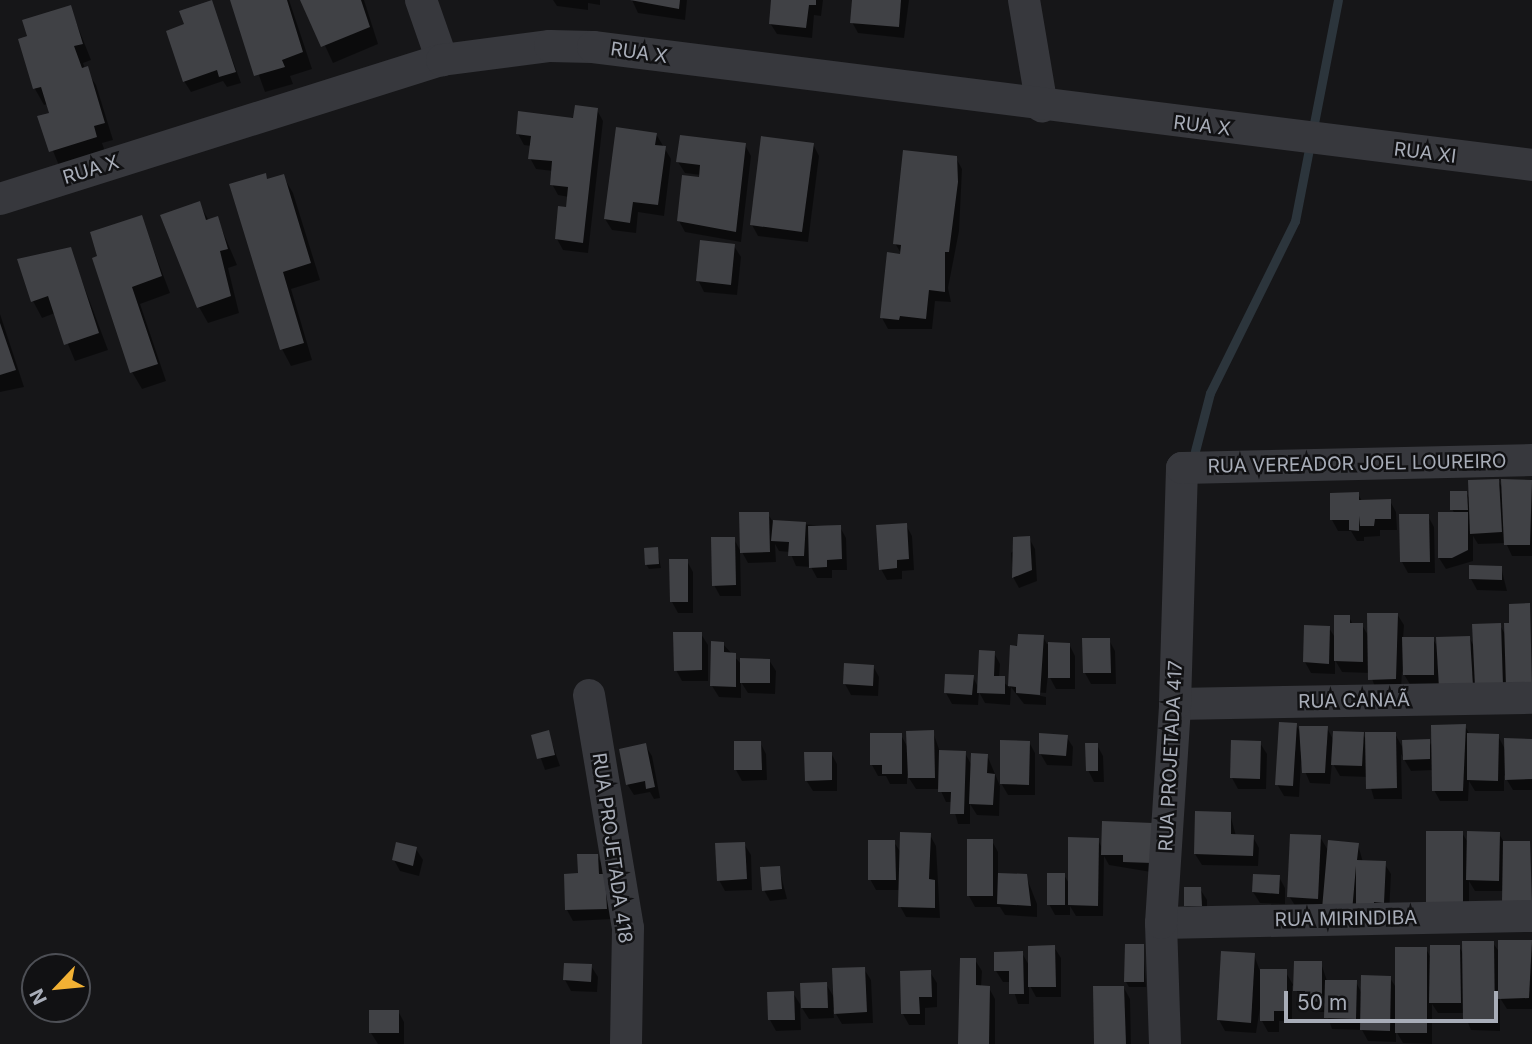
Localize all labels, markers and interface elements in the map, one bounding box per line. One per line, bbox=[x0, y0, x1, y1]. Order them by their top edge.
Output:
street label: RUA X bbox=[609, 38, 669, 68]
street label: RUA X bbox=[1172, 111, 1232, 141]
street label: RUA XI bbox=[1393, 138, 1457, 168]
street label: RUA X bbox=[60, 151, 122, 189]
street label: RUA VEREADOR JOEL LOUREIRO bbox=[1207, 450, 1507, 478]
street label: RUA PROJETADA 417 bbox=[1155, 660, 1187, 852]
street label: RUA CANAÃ bbox=[1298, 689, 1410, 713]
street label: RUA PROJETADA 418 bbox=[587, 751, 637, 945]
street label: RUA MIRINDIBA bbox=[1274, 906, 1418, 932]
north arrow bbox=[21, 953, 91, 1023]
scale bar bbox=[1287, 978, 1500, 1022]
text: N bbox=[25, 985, 52, 1008]
text: 50 m bbox=[1297, 990, 1347, 1015]

